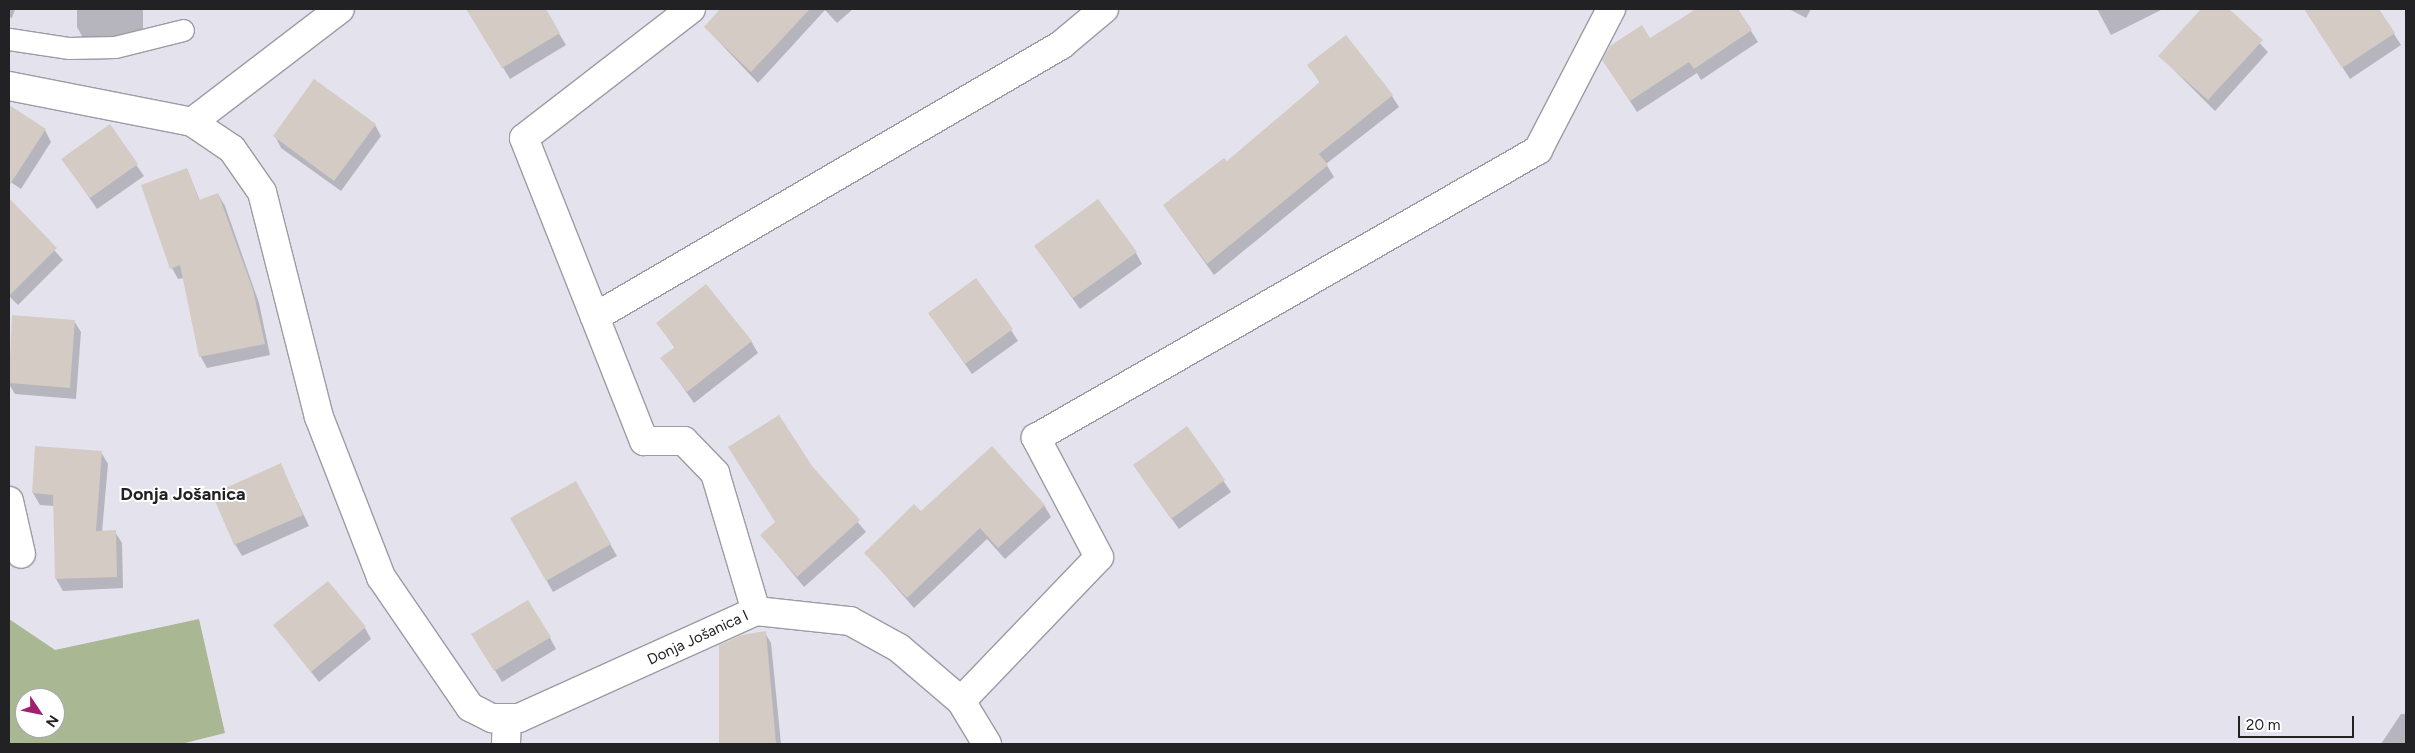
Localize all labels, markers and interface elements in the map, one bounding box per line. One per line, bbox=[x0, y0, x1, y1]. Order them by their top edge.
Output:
district label: Donja Jošanica bbox=[120, 483, 246, 505]
street label: Donja Jošanica I bbox=[645, 607, 751, 669]
north arrow bbox=[15, 688, 65, 738]
scale bar bbox=[2240, 706, 2356, 738]
text: N bbox=[42, 712, 62, 730]
text: 20 m bbox=[2246, 716, 2280, 734]

